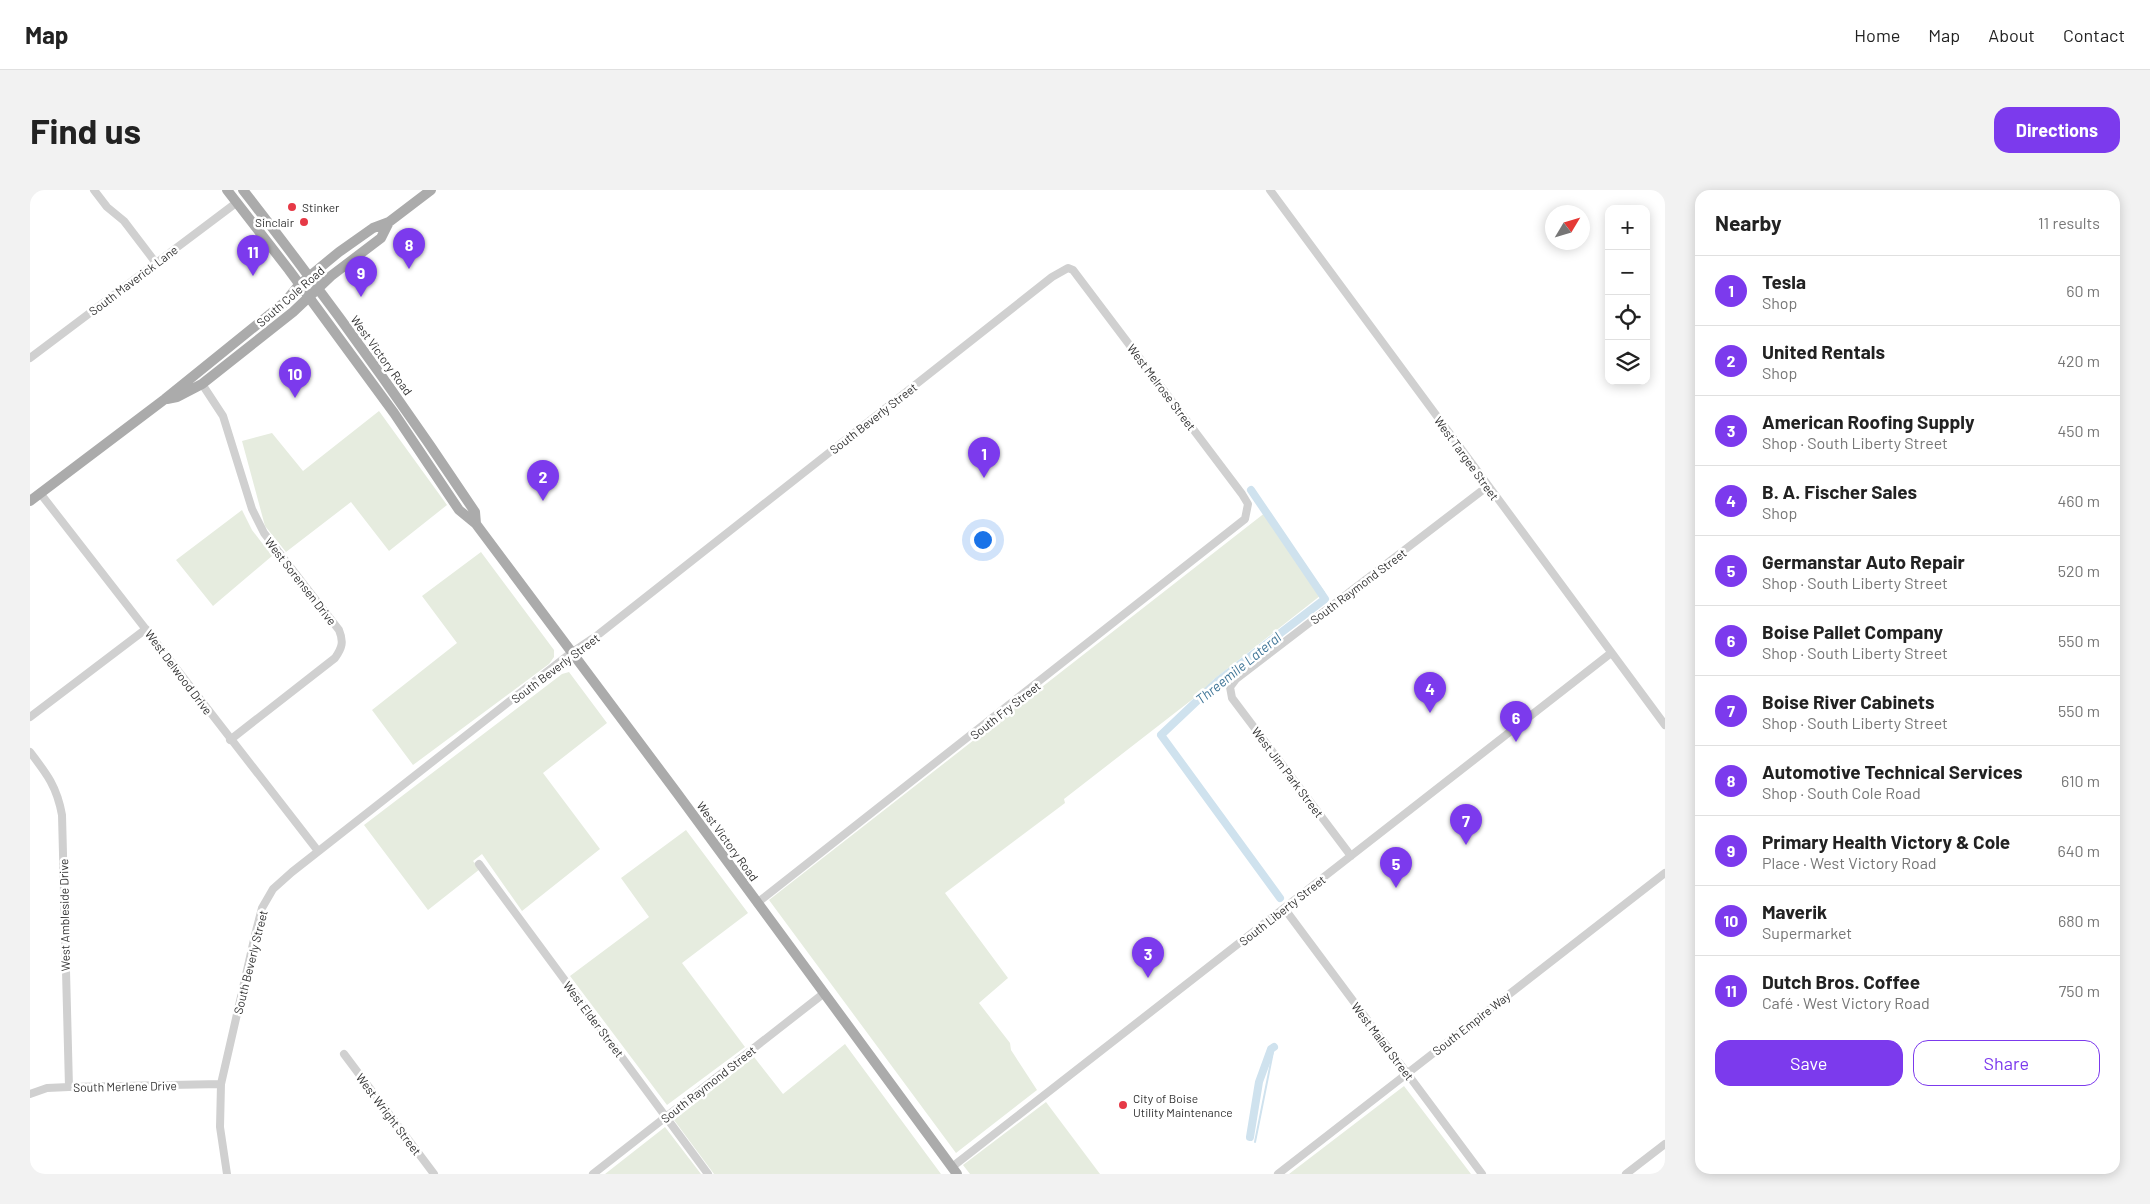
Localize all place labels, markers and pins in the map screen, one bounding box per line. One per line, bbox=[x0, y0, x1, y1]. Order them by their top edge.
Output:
place label: Stinker bbox=[302, 200, 340, 214]
marker: Stinker bbox=[286, 201, 298, 213]
place label: Sinclair bbox=[255, 215, 295, 229]
marker: Sinclair bbox=[298, 216, 310, 228]
pin: 8 bbox=[393, 228, 425, 269]
pin: 11 bbox=[237, 235, 269, 276]
pin: 9 bbox=[345, 256, 377, 297]
pin: 10 bbox=[279, 357, 311, 398]
pin: 1 bbox=[968, 437, 1000, 478]
pin: 2 bbox=[527, 460, 559, 501]
pin: 4 bbox=[1414, 672, 1446, 713]
pin: 6 bbox=[1500, 701, 1532, 742]
pin: 7 bbox=[1450, 804, 1482, 845]
pin: 5 bbox=[1380, 847, 1412, 888]
pin: 3 bbox=[1132, 937, 1164, 978]
place label: City of Boise Utility Maintenance bbox=[1133, 1091, 1233, 1119]
marker: City of Boise Utility Maintenance bbox=[1117, 1099, 1129, 1111]

